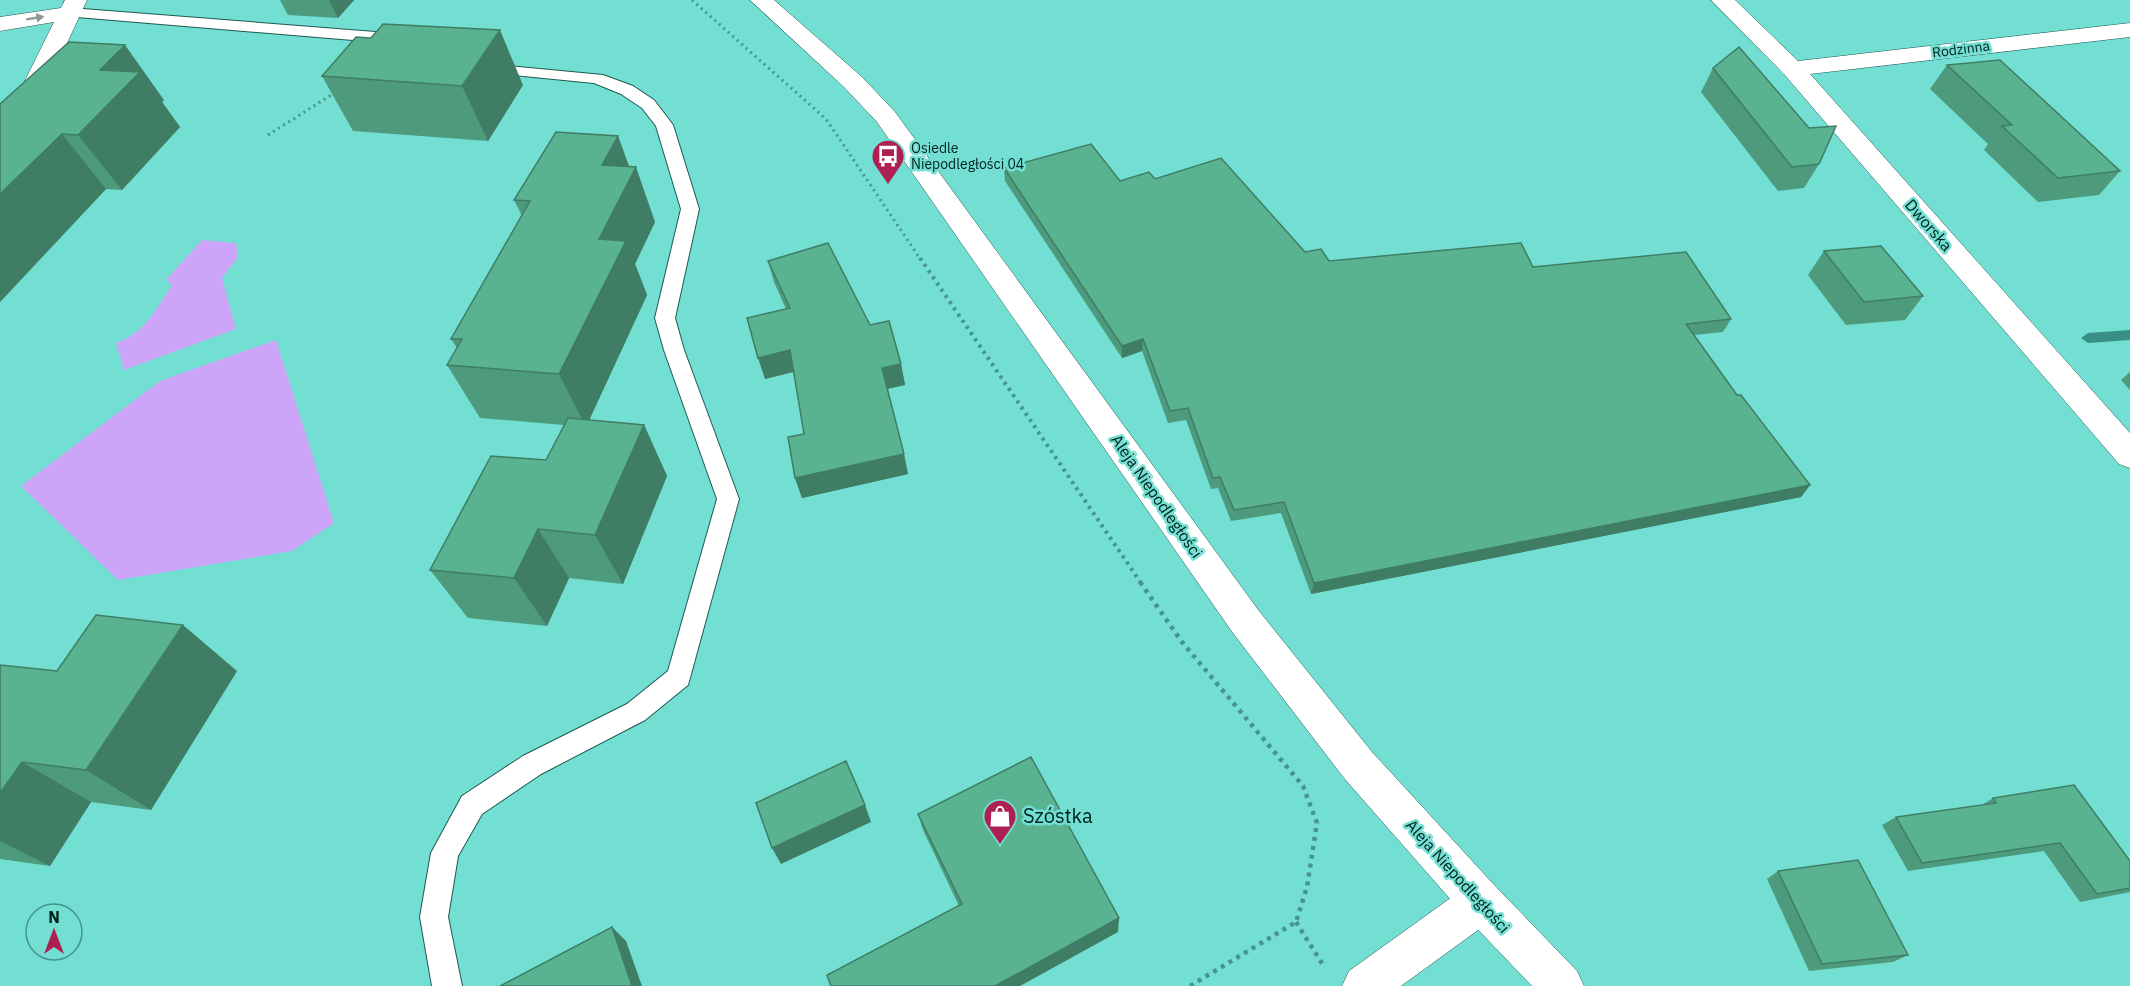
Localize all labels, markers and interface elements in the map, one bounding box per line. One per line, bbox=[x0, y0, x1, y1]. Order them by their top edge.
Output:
one-way arrow bbox=[26, 14, 45, 23]
street label: Rodzinna bbox=[1931, 36, 1991, 61]
bus stop icon: Osiedle Niepodległości 04 bbox=[870, 138, 906, 185]
place label: Osiedle Niepodległości 04 bbox=[911, 139, 1024, 173]
street label: Dworska bbox=[1901, 195, 1957, 255]
street label: Aleja Niepodległości bbox=[1107, 430, 1207, 562]
shop icon: Szóstka bbox=[982, 798, 1018, 845]
place label: Szóstka bbox=[1023, 802, 1093, 829]
street label: Aleja Niepodległości bbox=[1402, 815, 1514, 937]
north arrow bbox=[24, 902, 84, 962]
text: N bbox=[48, 907, 60, 927]

